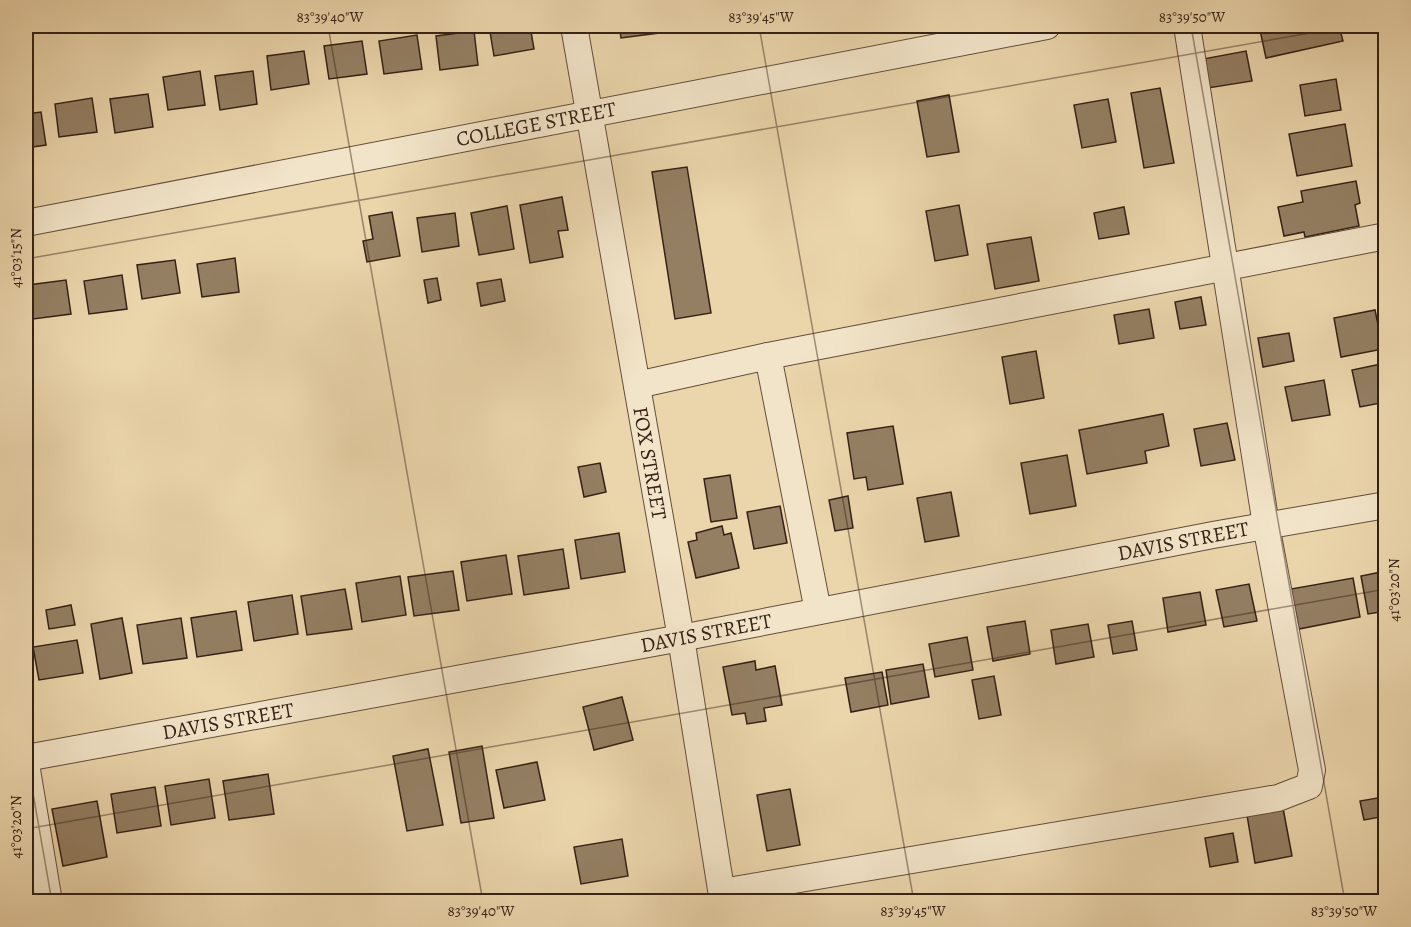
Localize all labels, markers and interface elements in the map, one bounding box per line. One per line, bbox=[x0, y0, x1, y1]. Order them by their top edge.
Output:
text: 83°39'40"W bbox=[297, 7, 364, 27]
text: 83°39'45"W bbox=[728, 7, 794, 27]
text: 83°39'50"W bbox=[1159, 7, 1225, 27]
street label: COLLEGE STREET bbox=[454, 95, 619, 153]
text: 41°03'15"N bbox=[6, 228, 26, 288]
street label: FOX STREET bbox=[626, 404, 674, 522]
street label: DAVIS STREET bbox=[1115, 514, 1252, 567]
text: 41°03'20"N bbox=[1384, 558, 1404, 622]
street label: DAVIS STREET bbox=[638, 606, 775, 659]
street label: DAVIS STREET bbox=[160, 696, 297, 746]
text: 41°03'20"N bbox=[6, 795, 26, 859]
text: 83°39'40"W bbox=[448, 901, 515, 921]
text: 83°39'45"W bbox=[880, 901, 946, 921]
text: 83°39'50"W bbox=[1311, 901, 1377, 921]

